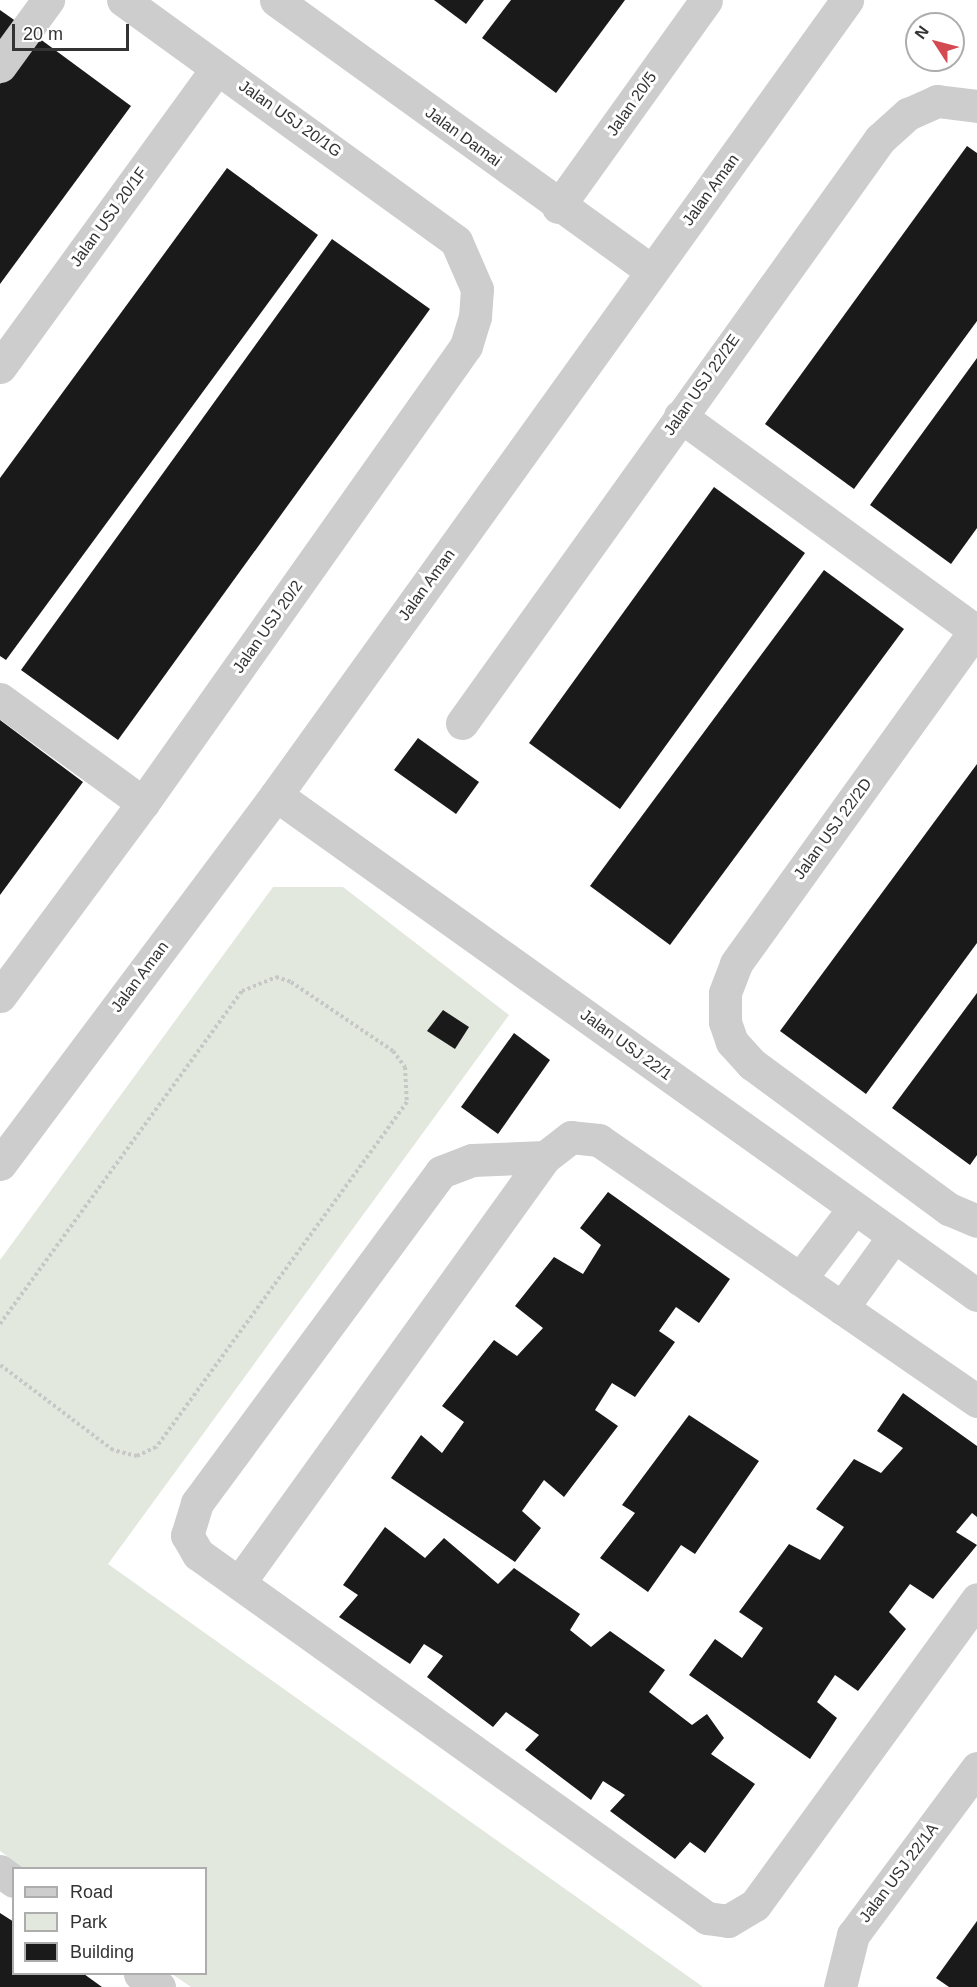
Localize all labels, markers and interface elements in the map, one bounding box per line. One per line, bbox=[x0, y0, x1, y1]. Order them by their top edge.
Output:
scale bar bbox=[15, 12, 132, 50]
north arrow bbox=[905, 12, 965, 72]
text: N bbox=[911, 23, 932, 42]
text: 20 m bbox=[23, 24, 63, 44]
street label: Jalan 20/5 bbox=[603, 68, 661, 140]
street label: Jalan USJ 20/1G bbox=[235, 76, 345, 162]
street label: Jalan Damai bbox=[421, 103, 505, 171]
street label: Jalan Aman bbox=[678, 150, 744, 230]
street label: Jalan USJ 20/1F bbox=[66, 164, 152, 270]
street label: Jalan USJ 22/2E bbox=[660, 331, 744, 439]
street label: Jalan Aman bbox=[394, 545, 460, 625]
street label: Jalan USJ 20/2 bbox=[229, 577, 307, 677]
street label: Jalan USJ 22/2D bbox=[790, 775, 876, 883]
street label: Jalan Aman bbox=[107, 937, 173, 1017]
street label: Jalan USJ 22/1 bbox=[576, 1005, 676, 1085]
street label: Jalan USJ 22/1A bbox=[855, 1820, 943, 1926]
legend bbox=[12, 1867, 207, 1975]
text: Road bbox=[70, 1882, 113, 1902]
text: Park bbox=[70, 1912, 107, 1932]
text: Building bbox=[70, 1942, 134, 1962]

